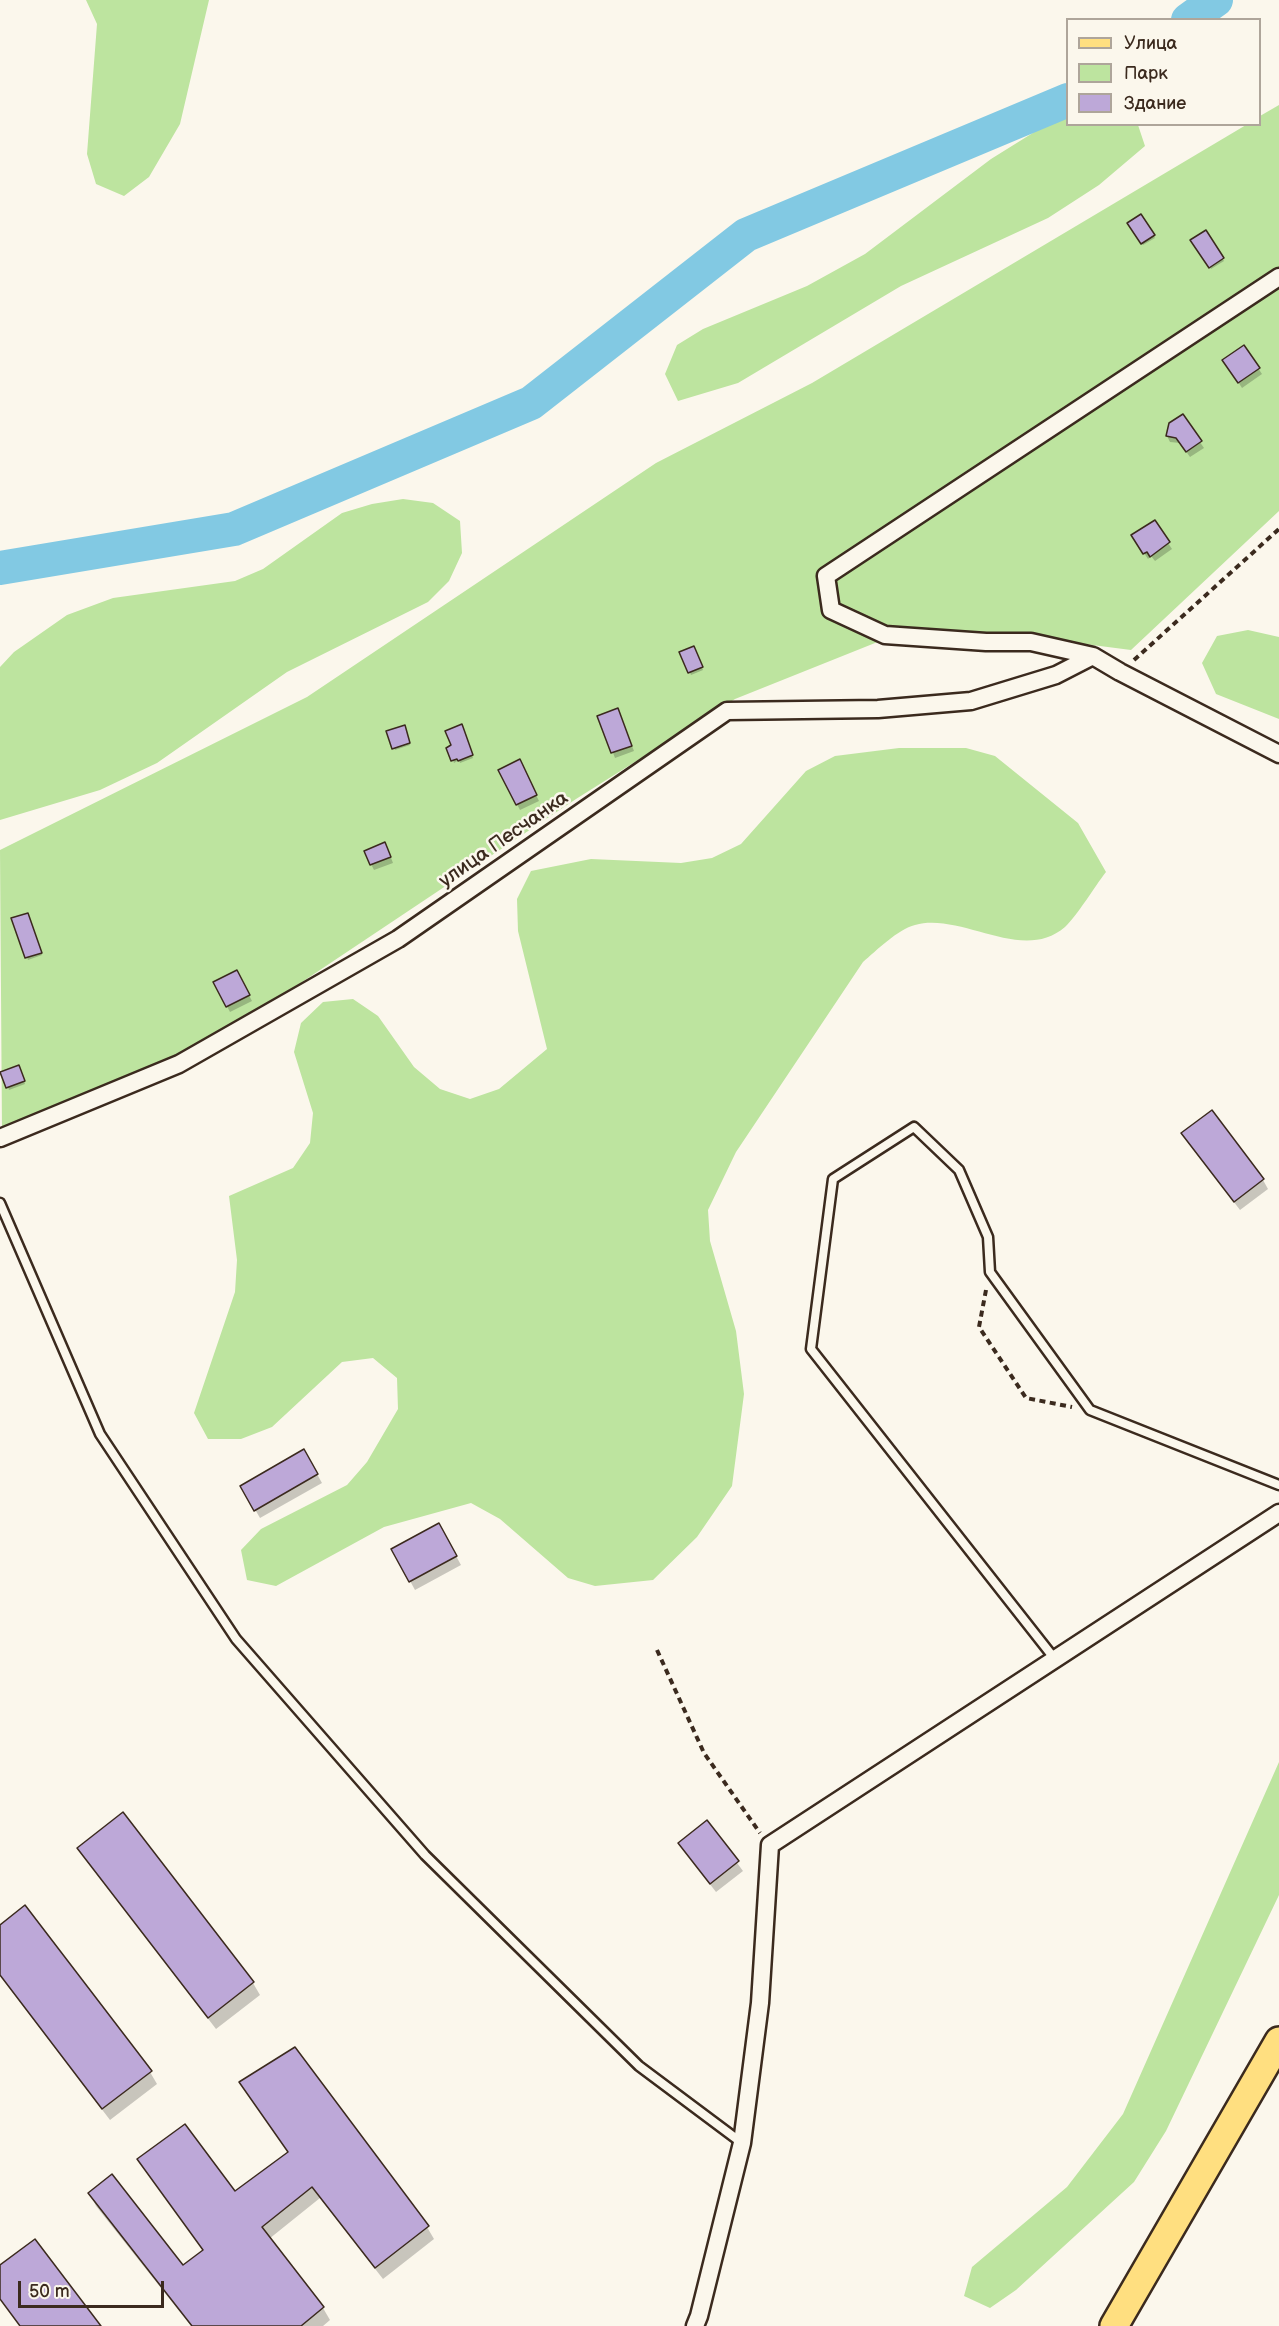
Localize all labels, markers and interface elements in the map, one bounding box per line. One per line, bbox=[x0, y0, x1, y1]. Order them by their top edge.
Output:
legend bbox=[1066, 18, 1261, 126]
text: Улица bbox=[1124, 33, 1177, 54]
text: Парк bbox=[1124, 63, 1168, 84]
text: Здание bbox=[1124, 93, 1186, 114]
street label: улица Песчанка bbox=[435, 786, 573, 894]
scale bar bbox=[21, 2269, 166, 2307]
text: 50 m bbox=[29, 2281, 70, 2302]

